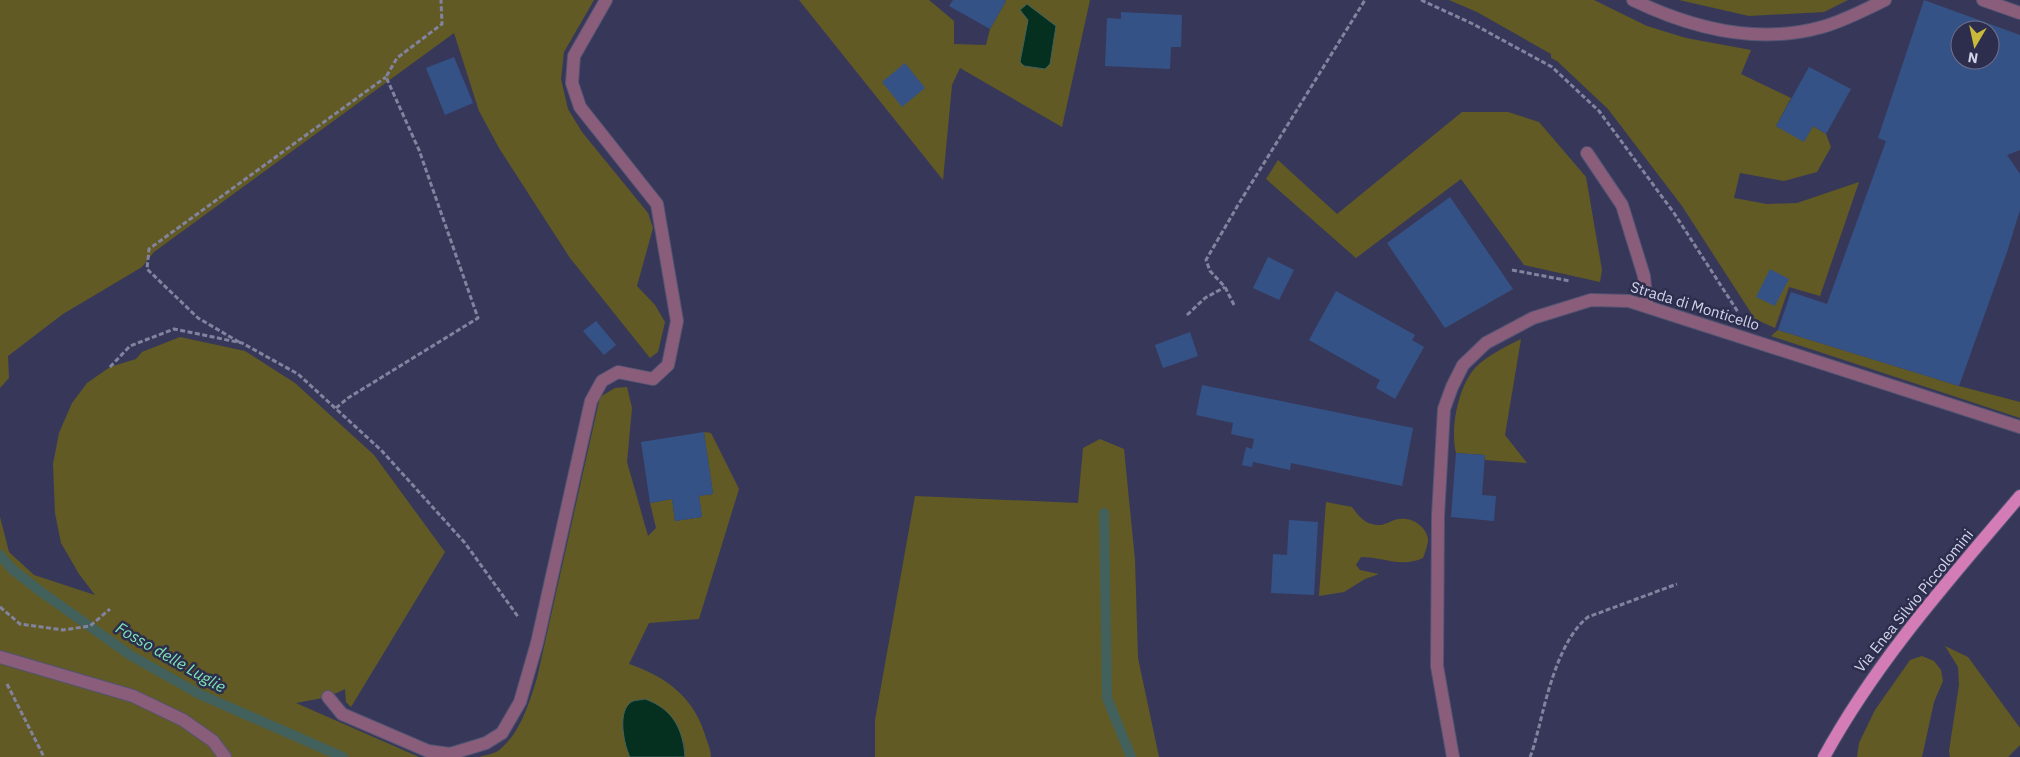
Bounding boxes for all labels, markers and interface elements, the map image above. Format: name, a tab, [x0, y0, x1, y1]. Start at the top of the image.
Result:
north arrow	[1950, 20, 2000, 70]
text: N	[1967, 48, 1979, 68]
street label: Strada di Monticello	[1628, 277, 1762, 334]
street label: Via Enea Silvio Piccolomini	[1850, 525, 1977, 676]
water label: Fosso delle Luglie	[112, 617, 230, 697]

